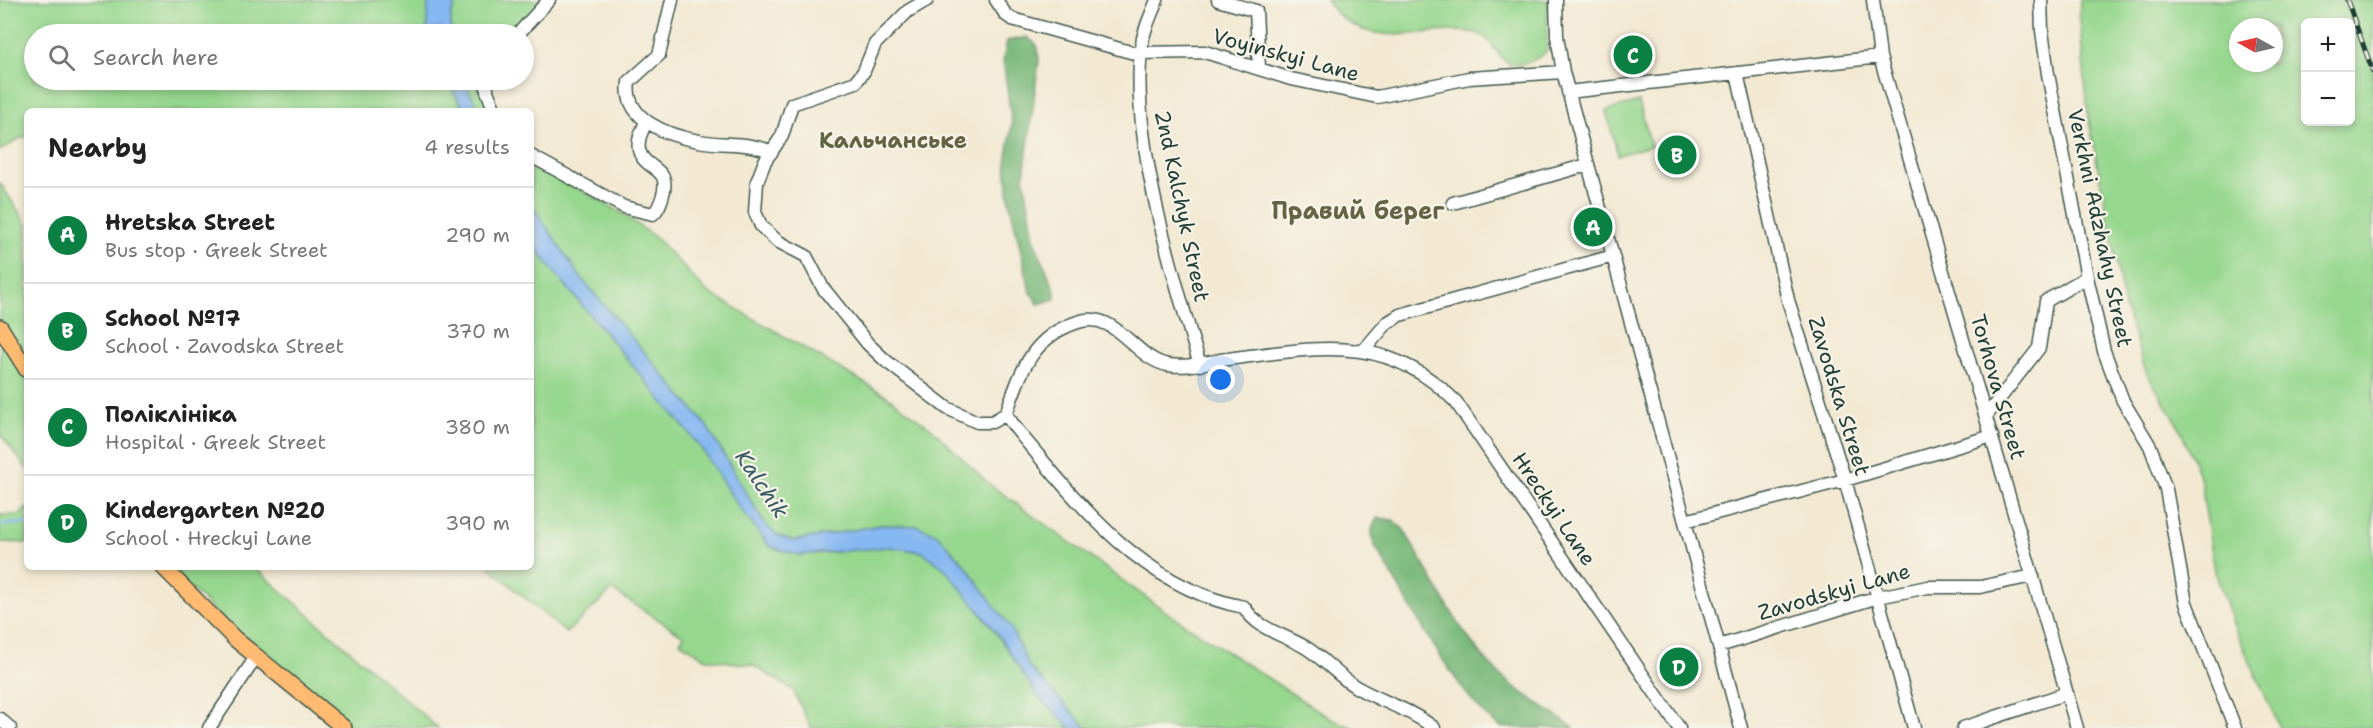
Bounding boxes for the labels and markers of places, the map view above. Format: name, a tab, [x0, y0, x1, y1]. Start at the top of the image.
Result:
pin: C	[1614, 32, 1652, 78]
pin: B	[1658, 132, 1696, 178]
pin: A	[1574, 204, 1612, 250]
pin: D	[1660, 644, 1698, 690]

